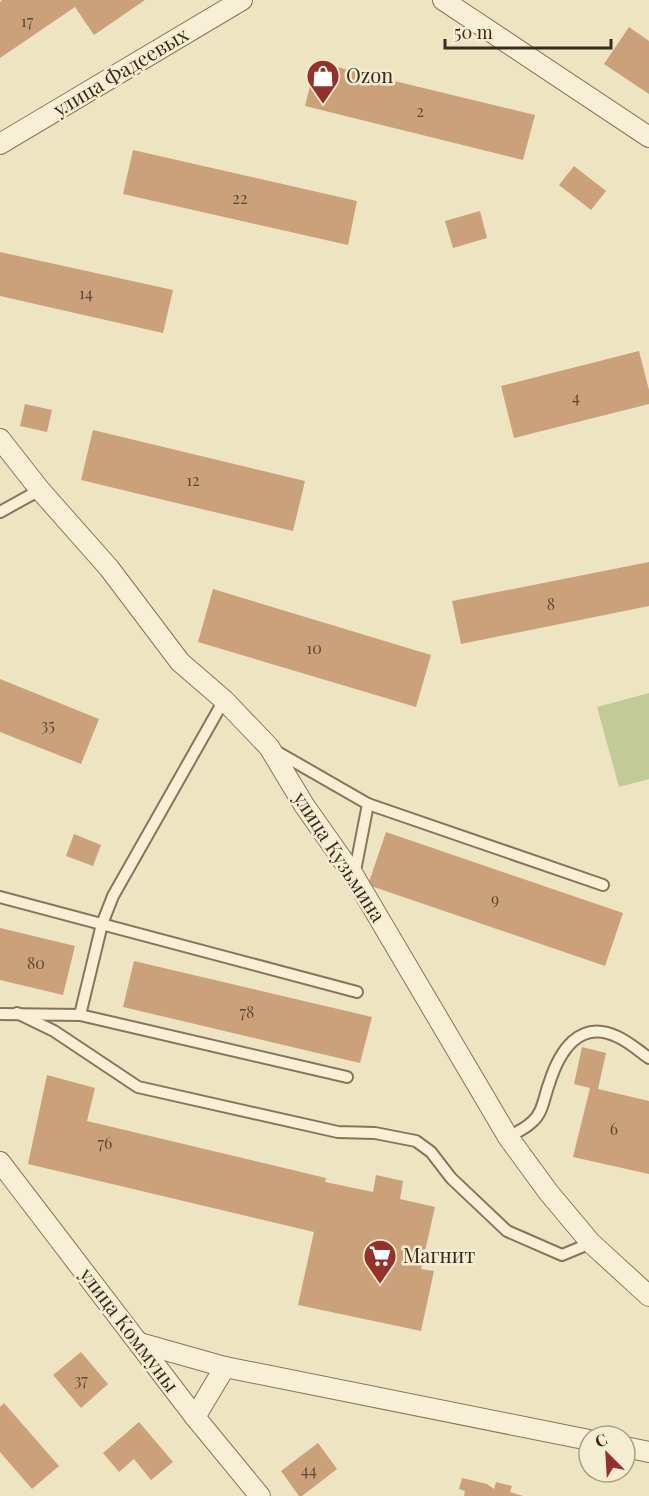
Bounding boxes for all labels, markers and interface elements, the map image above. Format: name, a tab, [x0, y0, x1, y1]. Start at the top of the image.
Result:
house number: 17	[21, 10, 34, 31]
scale bar	[445, 12, 612, 50]
street label: улица Фадеевых	[47, 19, 193, 122]
text: 50 m	[454, 20, 493, 44]
shop icon: Ozon	[305, 58, 341, 105]
place label: Ozon	[346, 61, 393, 88]
house number: 2	[416, 100, 424, 121]
house number: 22	[232, 187, 248, 208]
house number: 14	[79, 282, 93, 303]
house number: 4	[572, 386, 580, 407]
house number: 12	[186, 469, 200, 490]
house number: 8	[547, 593, 555, 614]
house number: 10	[306, 637, 322, 658]
house number: 35	[41, 714, 55, 735]
street label: улица Кузьмина	[287, 785, 393, 927]
house number: 9	[491, 888, 499, 909]
house number: 80	[27, 952, 45, 973]
house number: 78	[240, 1001, 254, 1022]
house number: 6	[610, 1118, 618, 1139]
house number: 76	[98, 1132, 112, 1153]
supermarket icon: Магнит	[362, 1238, 398, 1285]
place label: Магнит	[403, 1241, 475, 1268]
street label: улица Коммуны	[74, 1261, 186, 1397]
house number: 37	[74, 1369, 88, 1390]
north arrow	[577, 1424, 637, 1484]
text: С	[591, 1428, 610, 1452]
house number: 44	[301, 1459, 317, 1480]

